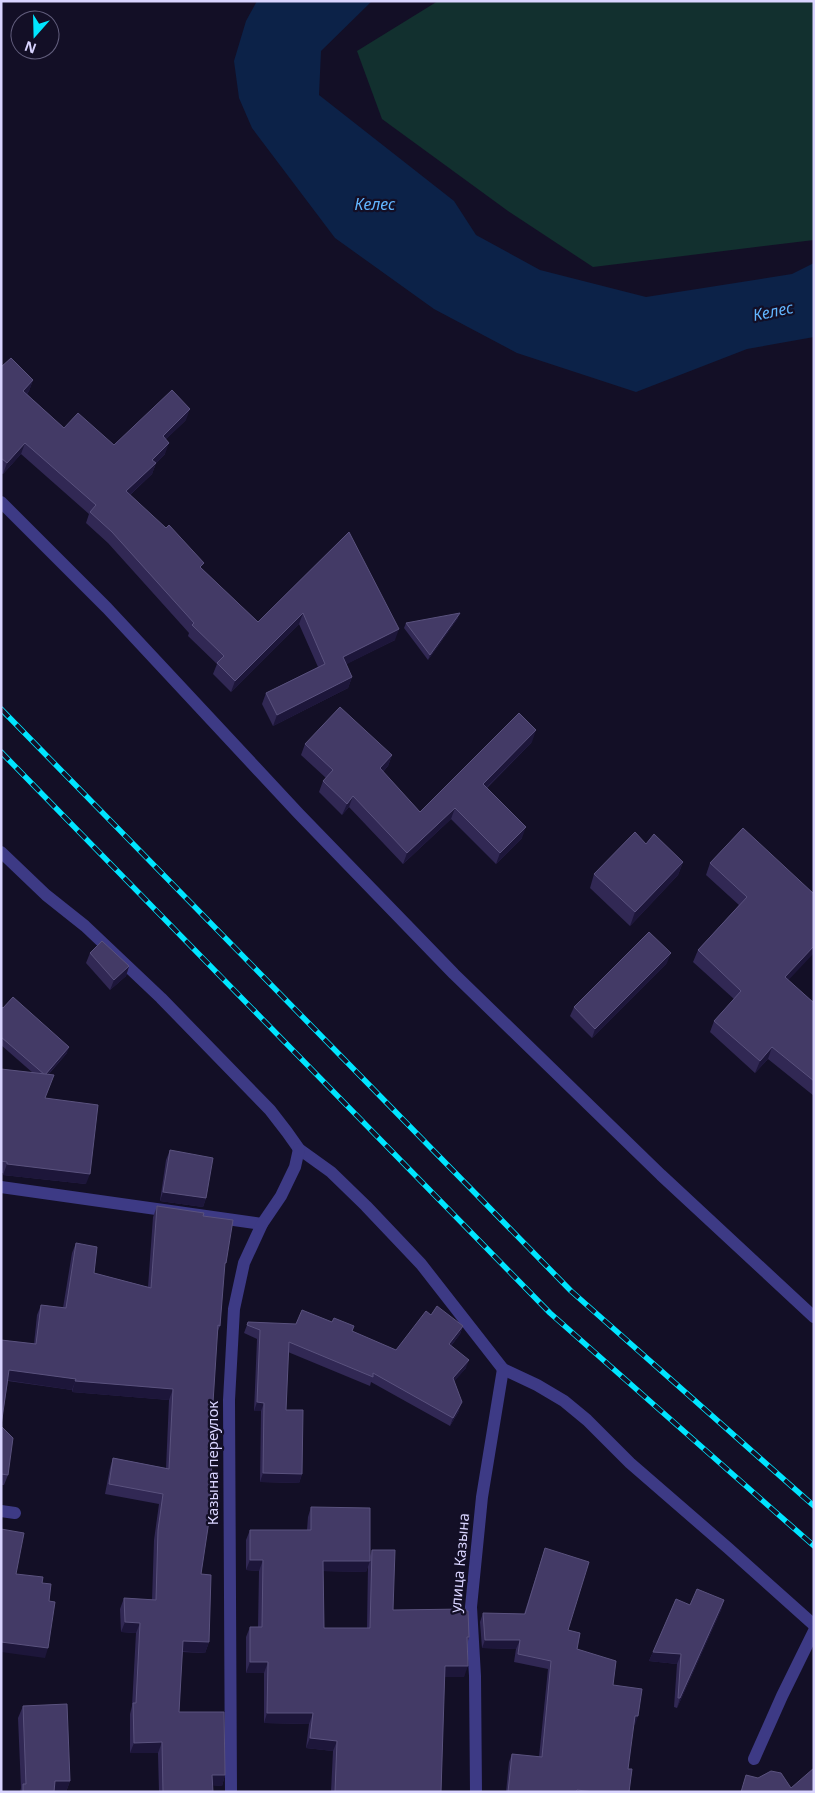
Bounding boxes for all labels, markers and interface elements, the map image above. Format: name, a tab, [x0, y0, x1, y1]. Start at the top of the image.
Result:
north arrow	[10, 10, 60, 60]
text: N	[22, 37, 39, 59]
water label: Келес	[355, 193, 396, 215]
water label: Келес	[751, 296, 796, 326]
street label: Казына переулок	[202, 1401, 222, 1525]
street label: улица Казына	[445, 1512, 473, 1614]

